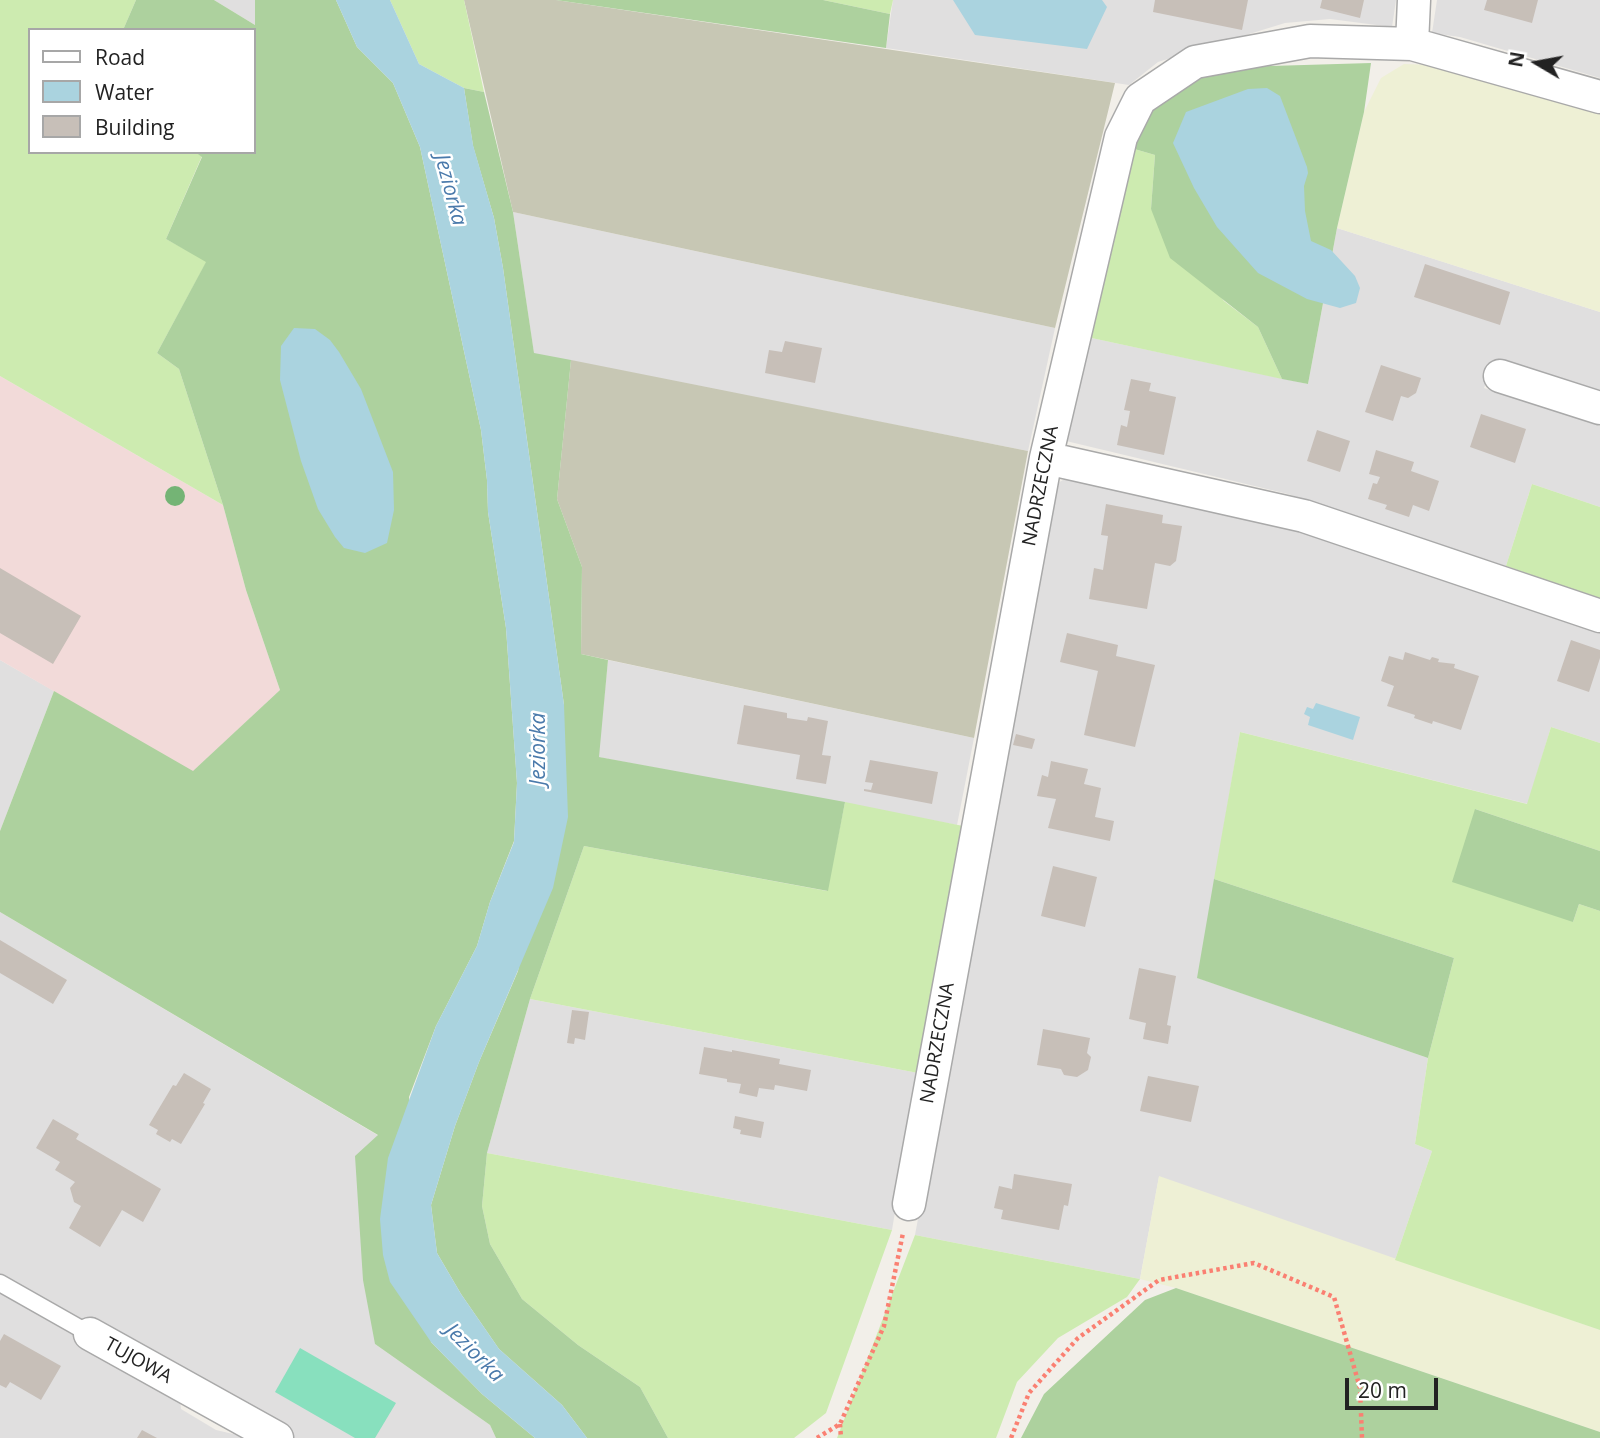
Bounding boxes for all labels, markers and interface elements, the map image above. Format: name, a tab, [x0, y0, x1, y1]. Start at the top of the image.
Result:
legend	[28, 28, 256, 154]
north arrow	[1502, 28, 1572, 98]
text: Road	[95, 43, 145, 71]
text: N	[1502, 49, 1530, 69]
text: Water	[95, 78, 154, 106]
text: Building	[95, 113, 174, 141]
water label: Jeziorka	[428, 151, 472, 229]
street label: NADRZECZNA	[1018, 424, 1064, 548]
water label: Jeziorka	[526, 713, 552, 785]
street label: NADRZECZNA	[916, 981, 960, 1105]
water label: Jeziorka	[439, 1318, 509, 1388]
street label: TUJOWA	[100, 1333, 176, 1389]
scale bar	[1348, 1364, 1441, 1408]
text: 20 m	[1358, 1376, 1407, 1404]

